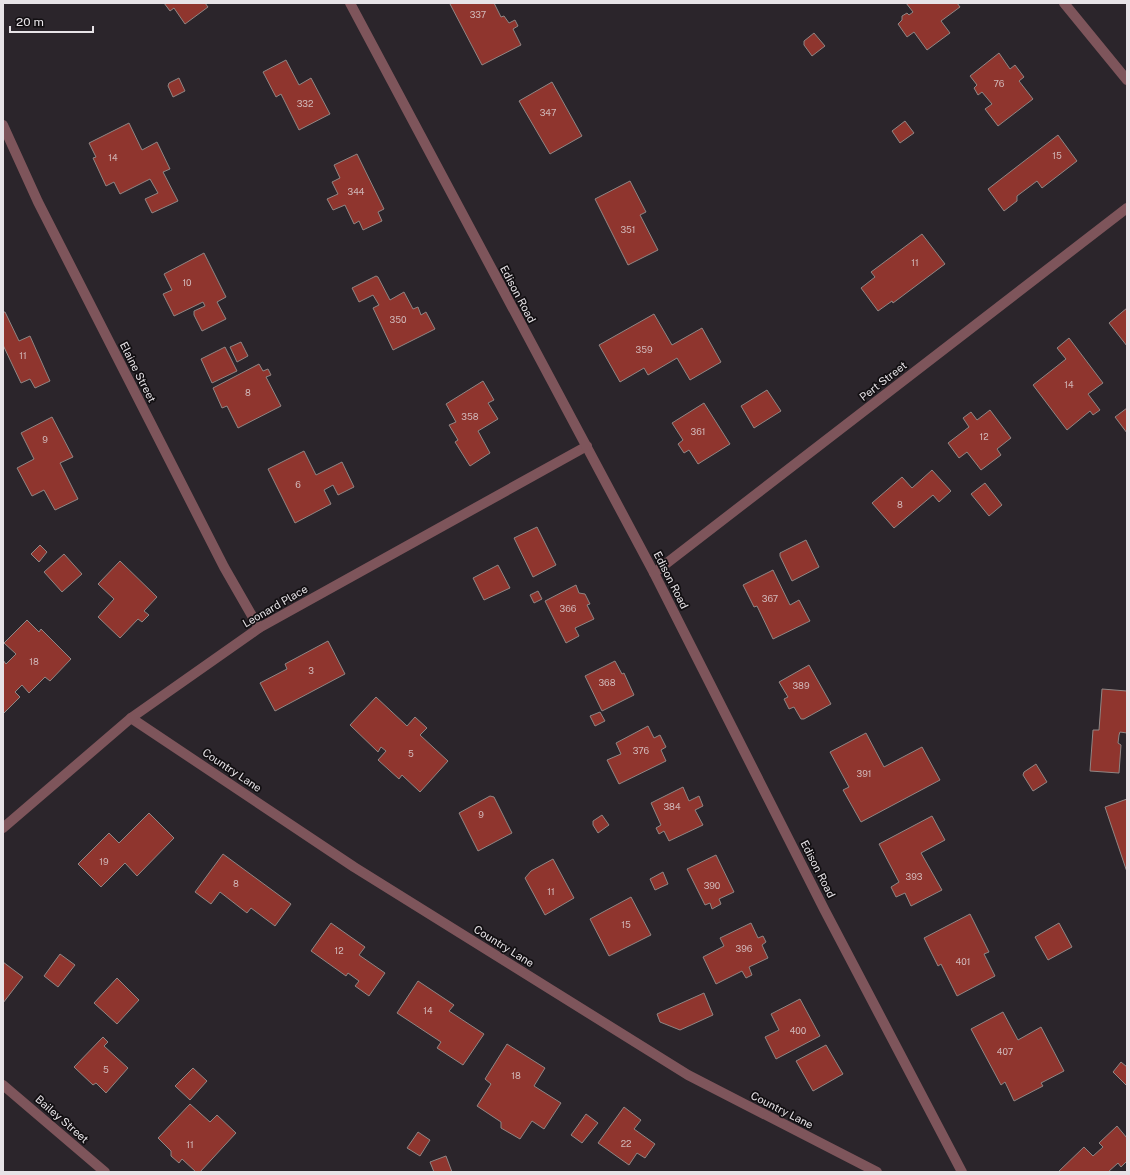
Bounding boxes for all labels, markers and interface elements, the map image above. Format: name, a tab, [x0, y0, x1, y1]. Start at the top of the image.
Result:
scale bar	[10, 8, 93, 34]
house number: 337	[470, 9, 486, 20]
text: 20 m	[16, 15, 44, 29]
house number: 76	[994, 78, 1005, 89]
house number: 332	[297, 98, 313, 109]
house number: 347	[540, 107, 556, 118]
house number: 15	[1052, 150, 1062, 161]
house number: 14	[108, 152, 118, 163]
house number: 344	[348, 186, 365, 197]
house number: 351	[620, 224, 636, 235]
house number: 11	[911, 257, 919, 268]
street label: Edison Road	[498, 263, 538, 325]
house number: 10	[182, 277, 192, 288]
house number: 350	[390, 314, 407, 325]
street label: Elaine Street	[118, 340, 158, 404]
house number: 359	[635, 344, 653, 355]
house number: 11	[19, 350, 27, 361]
street label: Pert Street	[857, 359, 909, 403]
house number: 14	[1064, 379, 1074, 390]
house number: 8	[245, 387, 251, 398]
house number: 358	[461, 411, 479, 422]
house number: 361	[691, 426, 705, 437]
house number: 12	[979, 431, 989, 442]
house number: 9	[42, 434, 48, 445]
house number: 6	[295, 479, 301, 490]
house number: 8	[897, 499, 903, 510]
street label: Edison Road	[651, 549, 691, 611]
street label: Leonard Place	[240, 583, 310, 629]
house number: 367	[762, 593, 778, 604]
house number: 366	[560, 603, 577, 614]
house number: 18	[29, 656, 39, 667]
house number: 3	[308, 665, 314, 676]
house number: 368	[599, 677, 616, 688]
house number: 389	[793, 680, 810, 691]
house number: 376	[633, 745, 650, 756]
street label: Country Lane	[200, 746, 264, 794]
house number: 5	[408, 748, 414, 759]
house number: 391	[857, 768, 871, 779]
house number: 384	[663, 801, 681, 812]
house number: 9	[478, 809, 484, 820]
street label: Edison Road	[798, 838, 838, 900]
house number: 19	[99, 856, 109, 867]
house number: 393	[906, 871, 923, 882]
house number: 8	[233, 878, 239, 889]
house number: 390	[704, 880, 721, 891]
house number: 11	[547, 886, 555, 897]
house number: 15	[621, 919, 631, 930]
street label: Country Lane	[472, 923, 536, 969]
house number: 396	[736, 943, 753, 954]
house number: 12	[334, 945, 344, 956]
house number: 401	[956, 956, 970, 967]
house number: 14	[423, 1005, 433, 1016]
house number: 400	[790, 1025, 807, 1036]
house number: 407	[997, 1046, 1013, 1057]
house number: 5	[103, 1064, 109, 1075]
house number: 18	[511, 1070, 521, 1081]
street label: Country Lane	[749, 1089, 815, 1131]
street label: Bailey Street	[33, 1093, 91, 1145]
house number: 22	[621, 1138, 631, 1149]
house number: 11	[186, 1139, 194, 1150]

